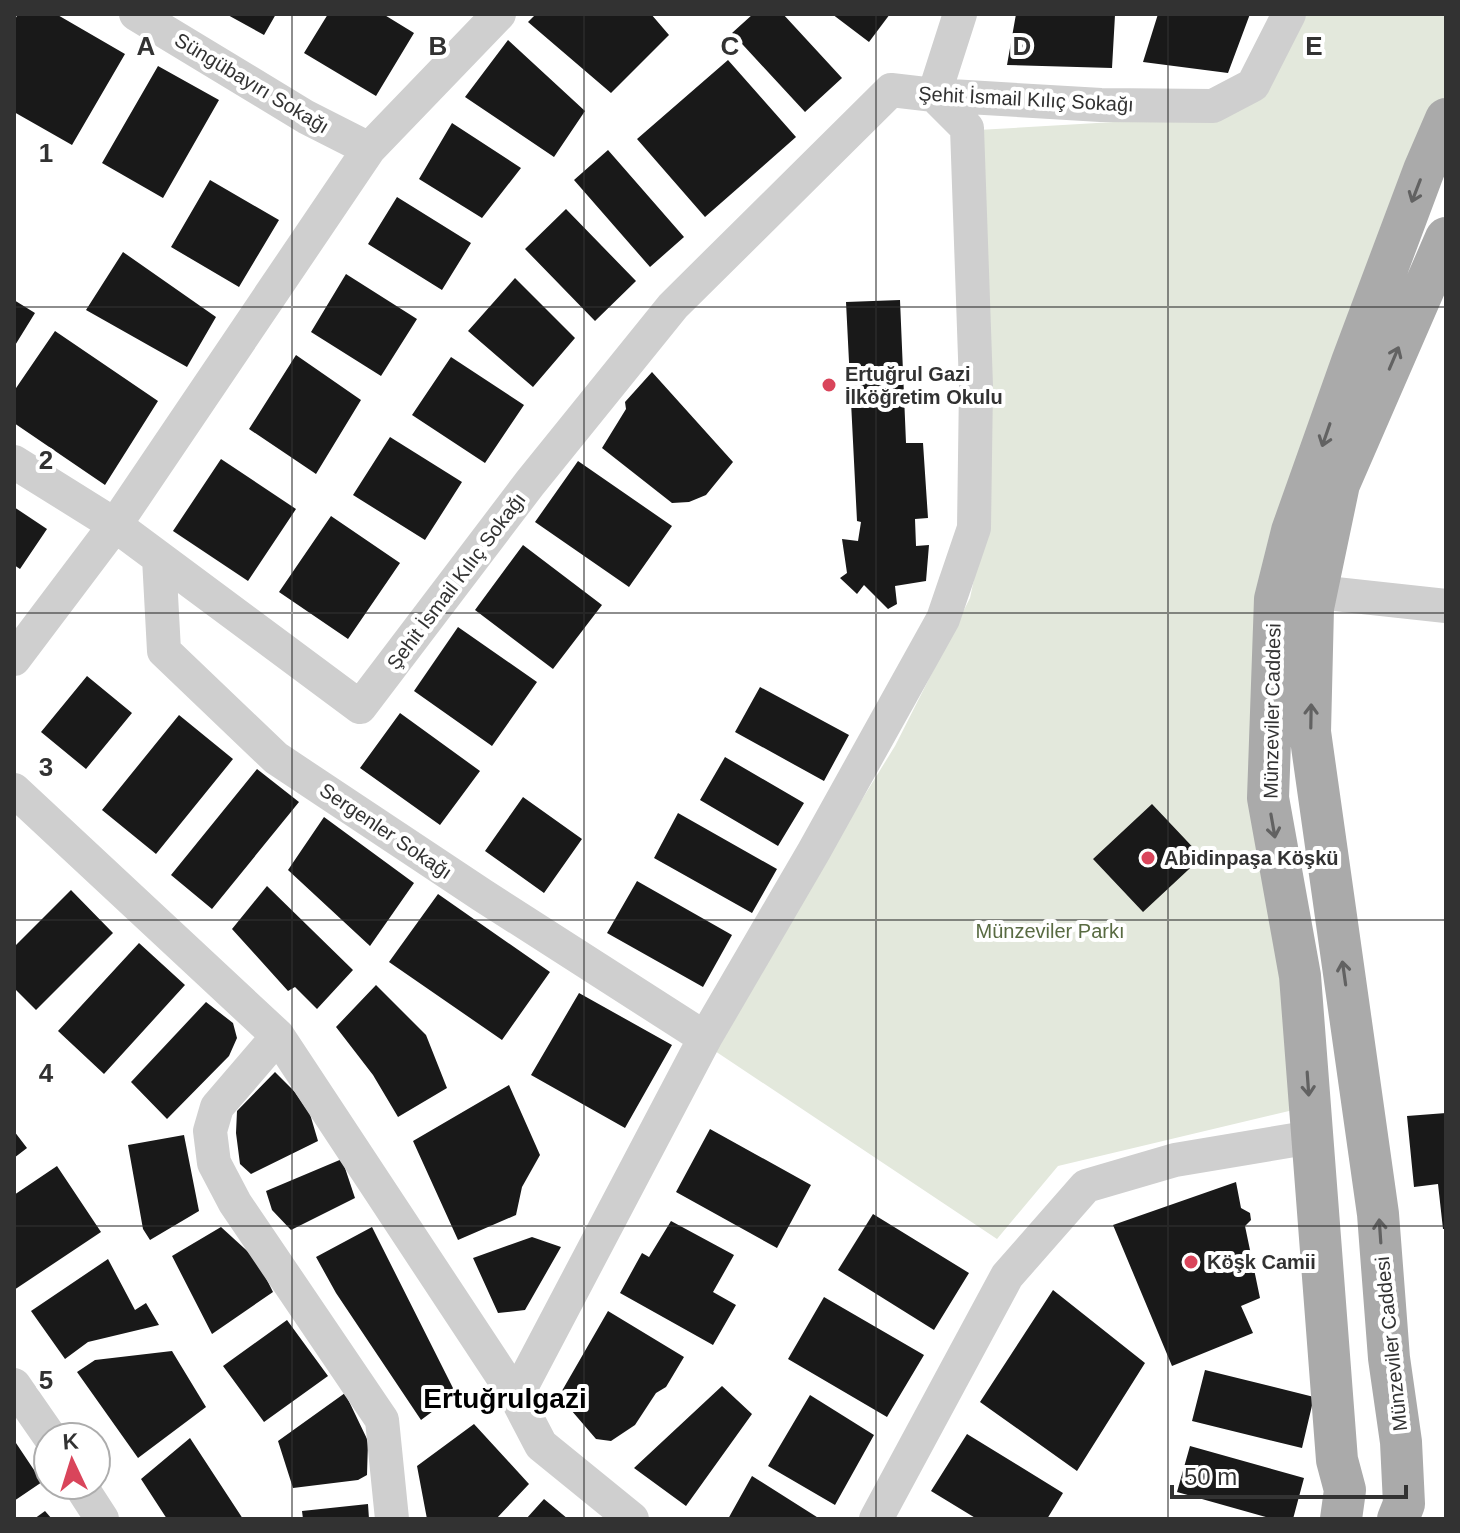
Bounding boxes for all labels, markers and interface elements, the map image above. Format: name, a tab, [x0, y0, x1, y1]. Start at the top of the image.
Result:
street label: Süngübayırı Sokağı	[171, 28, 333, 138]
text: A	[137, 31, 156, 61]
text: B	[429, 31, 447, 61]
text: C	[721, 31, 740, 61]
text: D	[1013, 31, 1031, 61]
text: E	[1305, 31, 1323, 61]
street label: Şehit İsmail Kılıç Sokağı	[918, 82, 1134, 116]
text: 1	[39, 138, 53, 168]
one-way arrow	[1408, 178, 1423, 203]
one-way arrow	[1388, 346, 1403, 371]
place label: Ertuğrul Gazi İlköğretim Okulu	[845, 363, 1003, 408]
marker: Ertuğrul Gazi İlköğretim Okulu	[820, 376, 838, 394]
one-way arrow	[1318, 422, 1333, 447]
text: 2	[39, 445, 53, 475]
street label: Şehit İsmail Kılıç Sokağı	[382, 488, 530, 674]
street label: Münzeviler Caddesi	[1259, 623, 1285, 799]
one-way arrow	[1303, 703, 1319, 730]
text: 3	[39, 752, 53, 782]
street label: Sergenler Sokağı	[316, 779, 456, 883]
one-way arrow	[1266, 813, 1281, 839]
place label: Abidinpaşa Köşkü	[1164, 847, 1338, 869]
marker: Abidinpaşa Köşkü	[1139, 849, 1157, 867]
park label: Münzeviler Parkı	[976, 920, 1124, 942]
one-way arrow	[1337, 960, 1352, 987]
text: 4	[39, 1058, 54, 1088]
one-way arrow	[1301, 1070, 1316, 1097]
one-way arrow	[1372, 1218, 1387, 1245]
place label: Köşk Camii	[1207, 1251, 1316, 1273]
marker: Köşk Camii	[1182, 1253, 1200, 1271]
street label: Münzeviler Caddesi	[1371, 1256, 1411, 1432]
text: 5	[39, 1365, 53, 1395]
district label: Ertuğrulgazi	[423, 1383, 587, 1414]
north arrow	[32, 1421, 112, 1501]
text: K	[62, 1429, 80, 1455]
scale bar	[1172, 1449, 1406, 1499]
text: 50 m	[1184, 1463, 1237, 1490]

